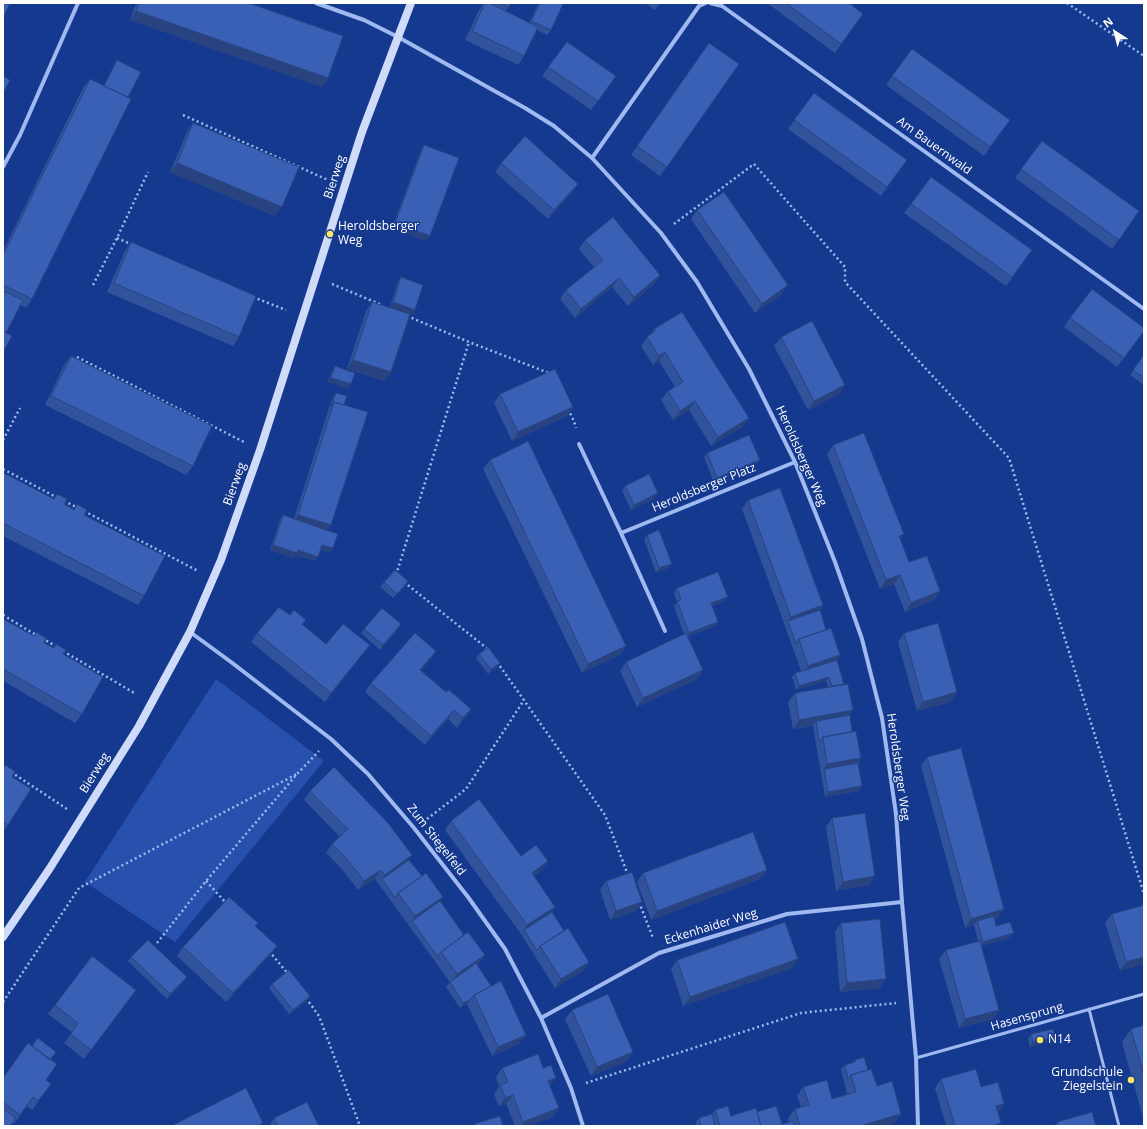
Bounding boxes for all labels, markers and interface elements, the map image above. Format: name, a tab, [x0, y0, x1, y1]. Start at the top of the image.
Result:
north arrow	[1095, 12, 1135, 52]
text: N	[1100, 13, 1116, 31]
street label: Am Bauernwald	[894, 114, 974, 178]
street label: Bierweg	[321, 153, 349, 201]
place label: Heroldsberger Weg	[338, 220, 419, 248]
marker: Heroldsberger Weg	[325, 229, 335, 239]
street label: Heroldsberger Weg	[772, 404, 830, 508]
street label: Bierweg	[221, 460, 249, 508]
street label: Heroldsberger Platz	[650, 461, 758, 515]
street label: Heroldsberger Weg	[883, 712, 913, 822]
street label: Bierweg	[77, 750, 113, 796]
street label: Zum Stiegelfeld	[404, 801, 468, 879]
street label: Eckenhaider Weg	[663, 906, 759, 948]
street label: Hasensprung	[989, 1000, 1065, 1034]
place label: N14	[1048, 1033, 1071, 1047]
marker: N14	[1035, 1035, 1045, 1045]
place label: Grundschule Ziegelstein	[1051, 1066, 1123, 1094]
marker: Grundschule Ziegelstein	[1126, 1075, 1136, 1085]

